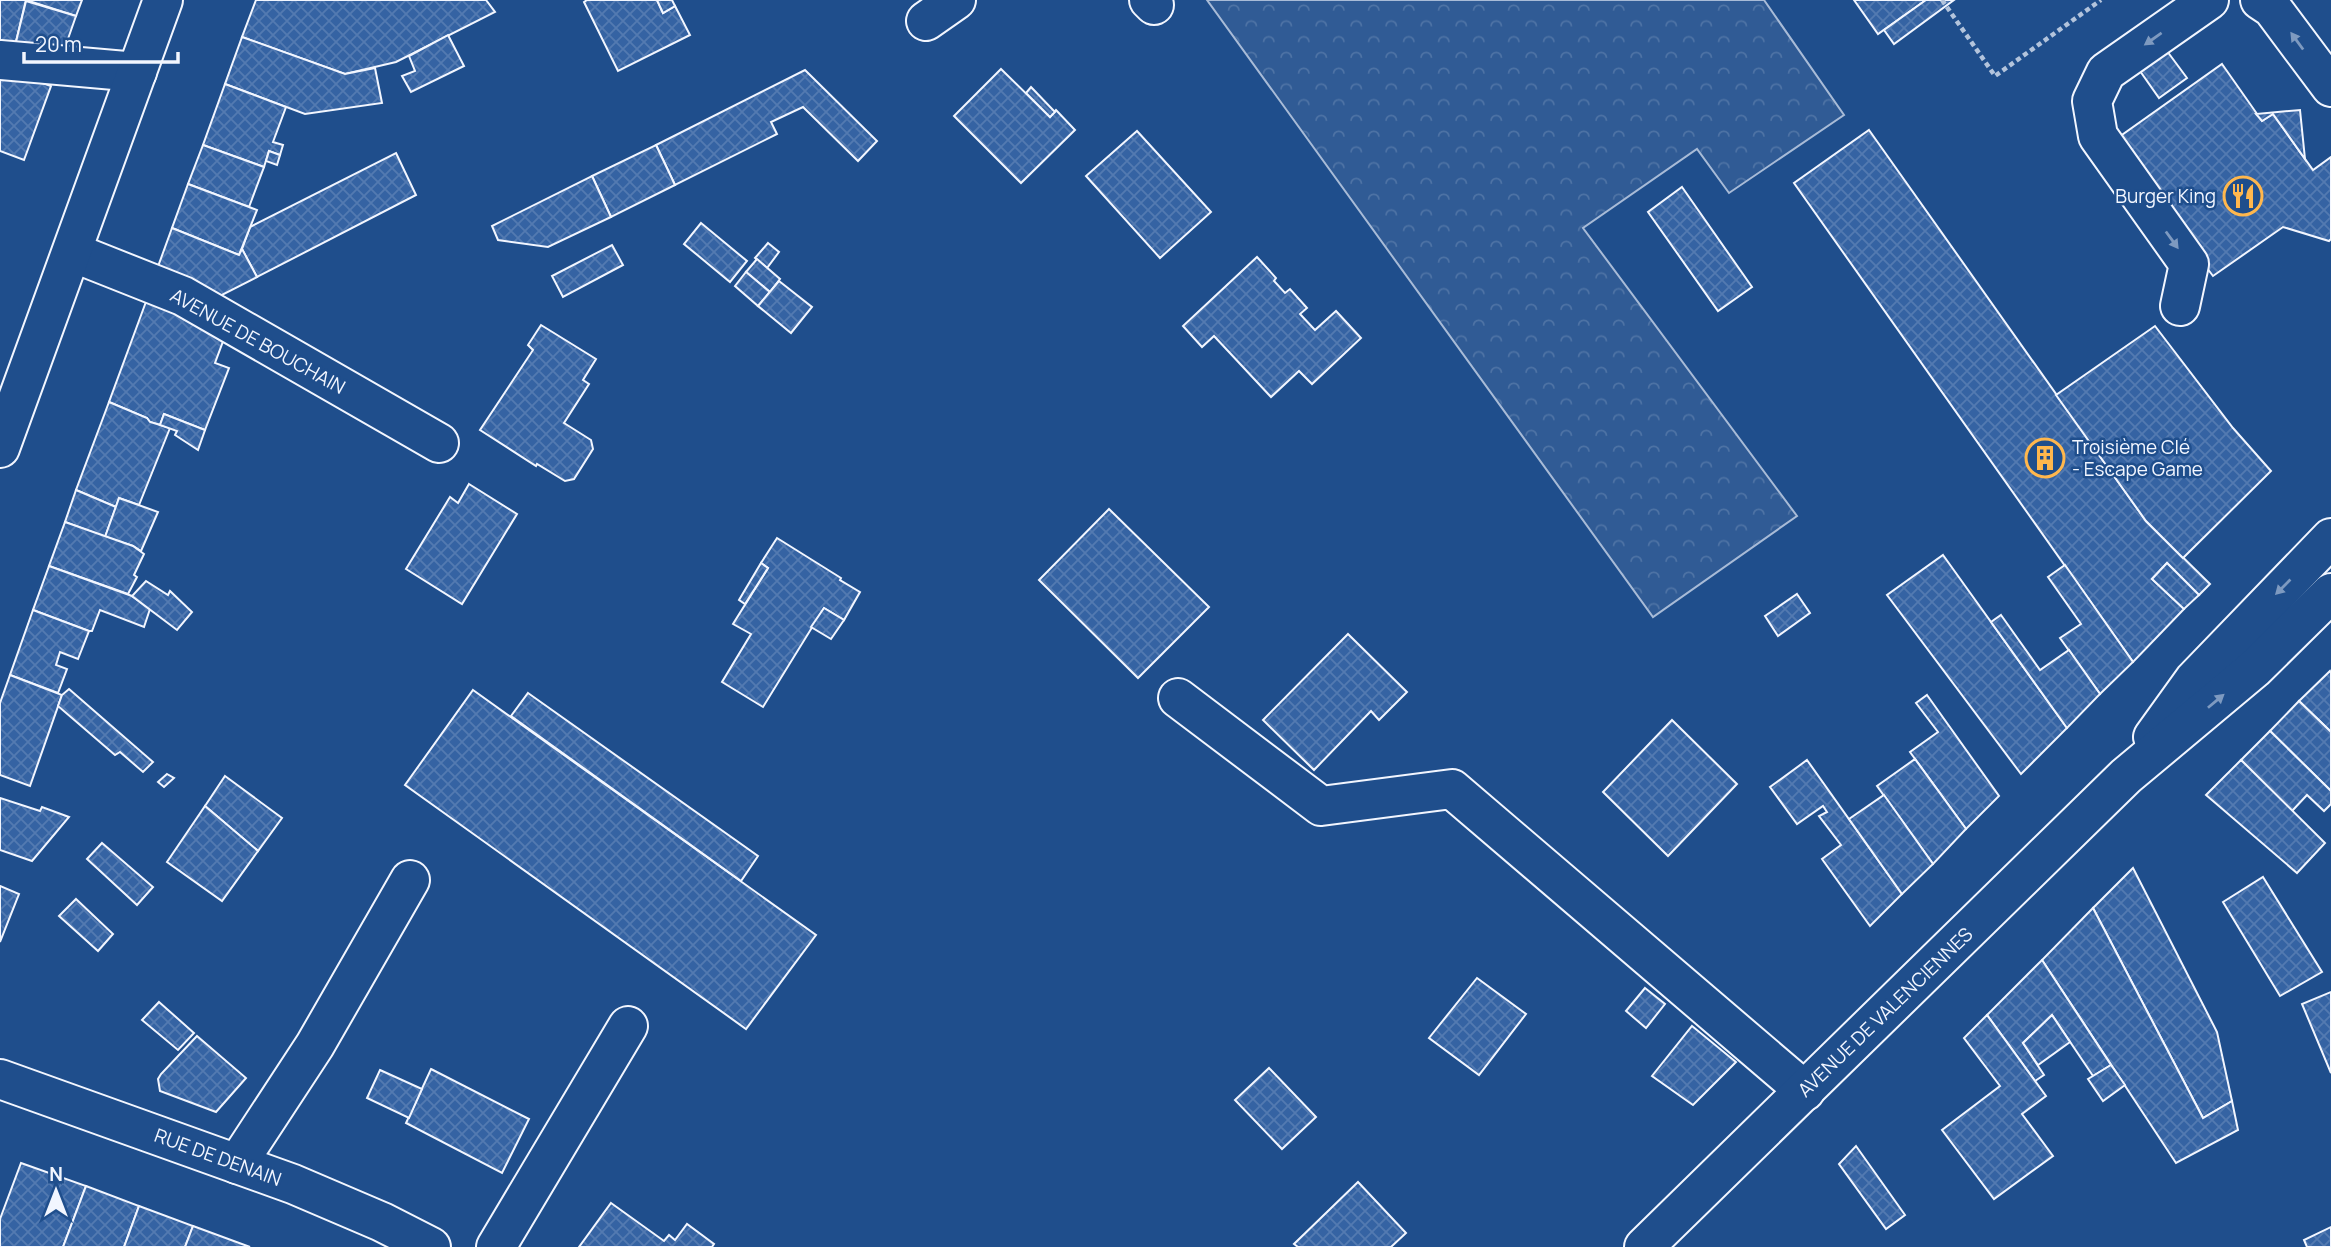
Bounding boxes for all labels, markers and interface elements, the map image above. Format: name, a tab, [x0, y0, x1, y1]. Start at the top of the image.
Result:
scale bar	[24, 21, 178, 65]
text: 20 m	[35, 30, 82, 58]
one-way arrow	[2144, 32, 2162, 46]
one-way arrow	[2291, 32, 2305, 50]
restaurant icon: Burger King	[2222, 175, 2264, 217]
place label: Burger King	[2115, 183, 2216, 209]
one-way arrow	[2165, 231, 2179, 249]
street label: AVENUE DE BOUCHAIN	[166, 282, 350, 400]
place label: Troisième Clé - Escape Game	[2072, 434, 2203, 482]
building icon: Troisième Clé - Escape Game	[2024, 437, 2066, 479]
one-way arrow	[2275, 578, 2292, 594]
one-way arrow	[2207, 694, 2225, 709]
street label: AVENUE DE VALENCIENNES	[1792, 921, 1978, 1103]
street label: RUE DE DENAIN	[151, 1122, 285, 1192]
north arrow	[21, 1156, 91, 1226]
text: N	[49, 1161, 63, 1187]

